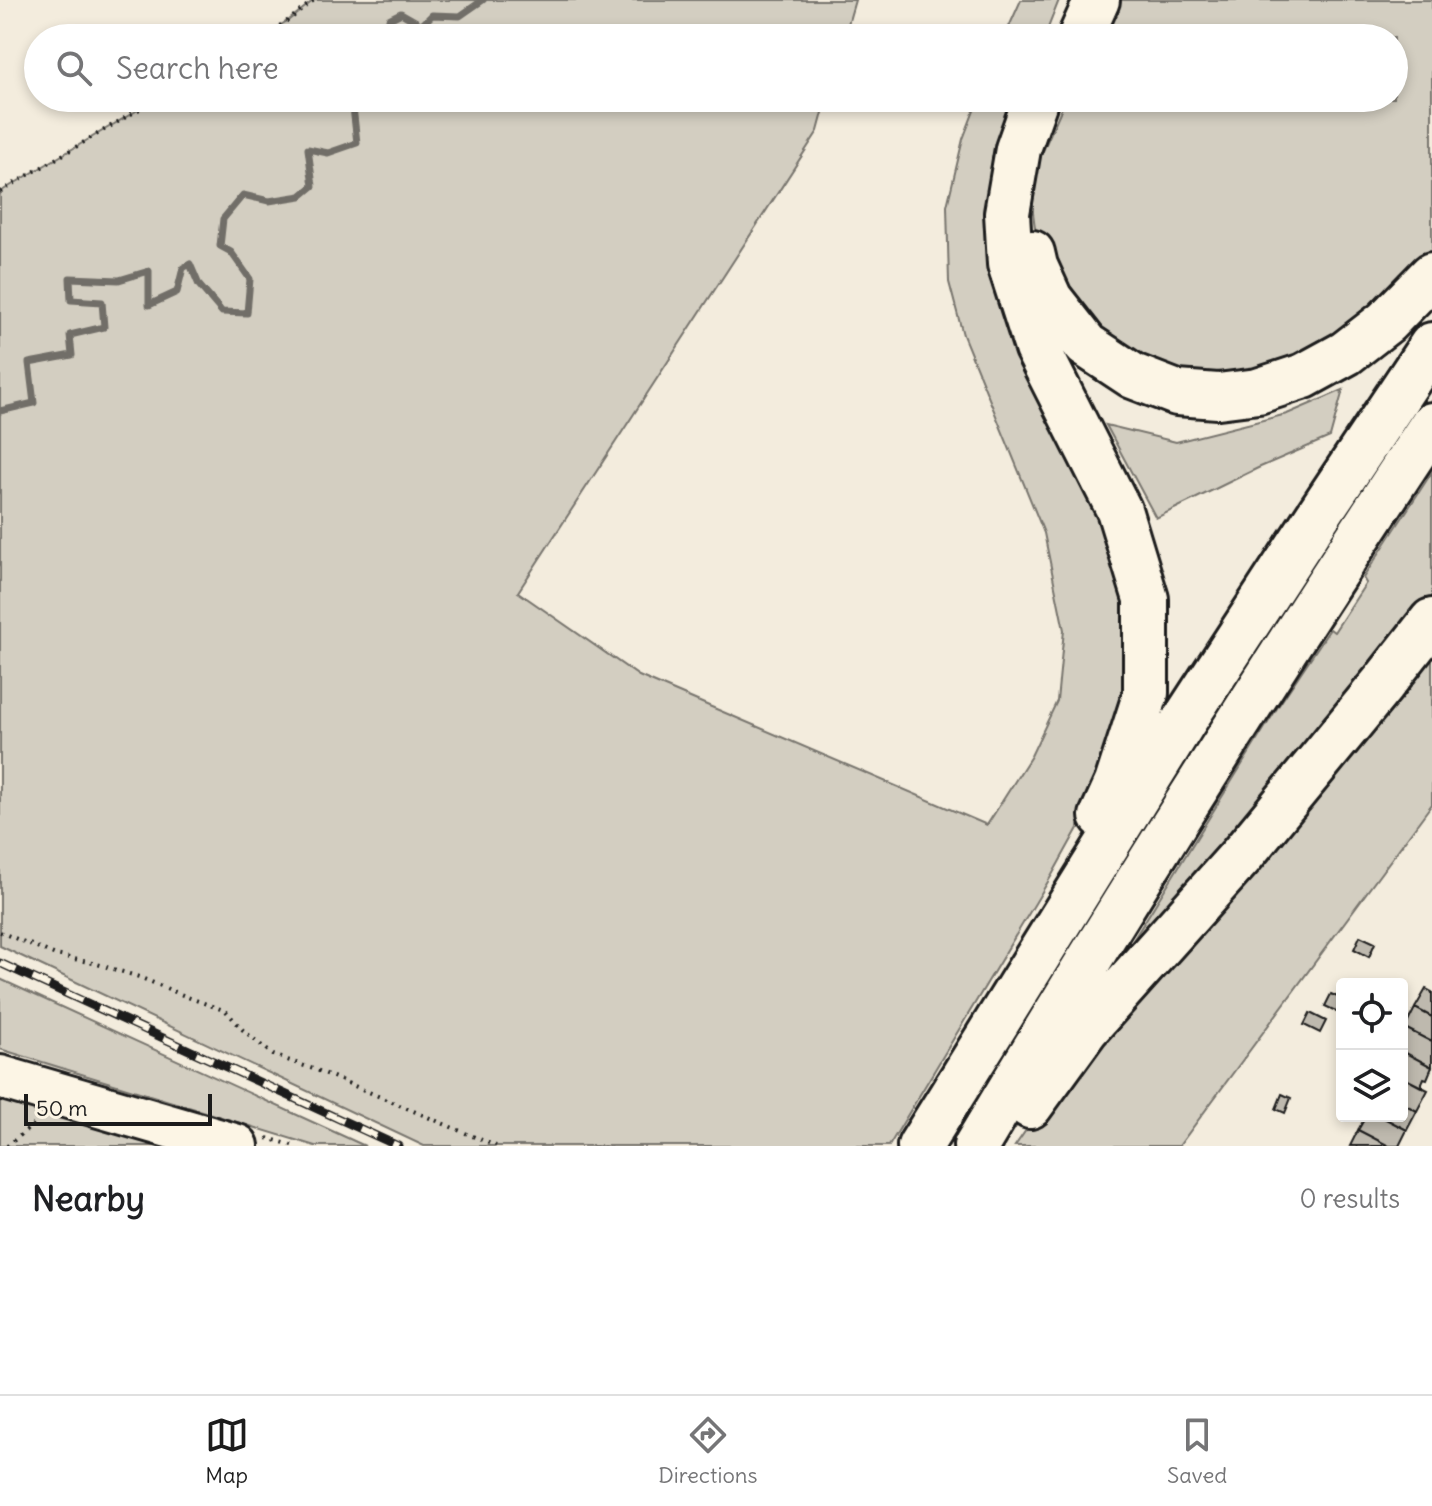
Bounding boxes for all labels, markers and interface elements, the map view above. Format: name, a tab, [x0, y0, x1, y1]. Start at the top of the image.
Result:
search box	[24, 24, 1408, 112]
icon: search	[52, 46, 96, 90]
text: Search here	[116, 49, 279, 87]
map controls	[1336, 978, 1408, 1122]
button: locate	[1336, 978, 1408, 1050]
button: layers	[1336, 1050, 1408, 1122]
scale bar	[24, 1090, 212, 1126]
text: 50 m	[36, 1094, 88, 1122]
text: Nearby	[32, 1177, 145, 1220]
text: 0 results	[1299, 1182, 1400, 1215]
tab: Map	[205, 1413, 249, 1489]
tab: Directions	[658, 1413, 758, 1489]
tab: Saved	[1167, 1413, 1227, 1489]

